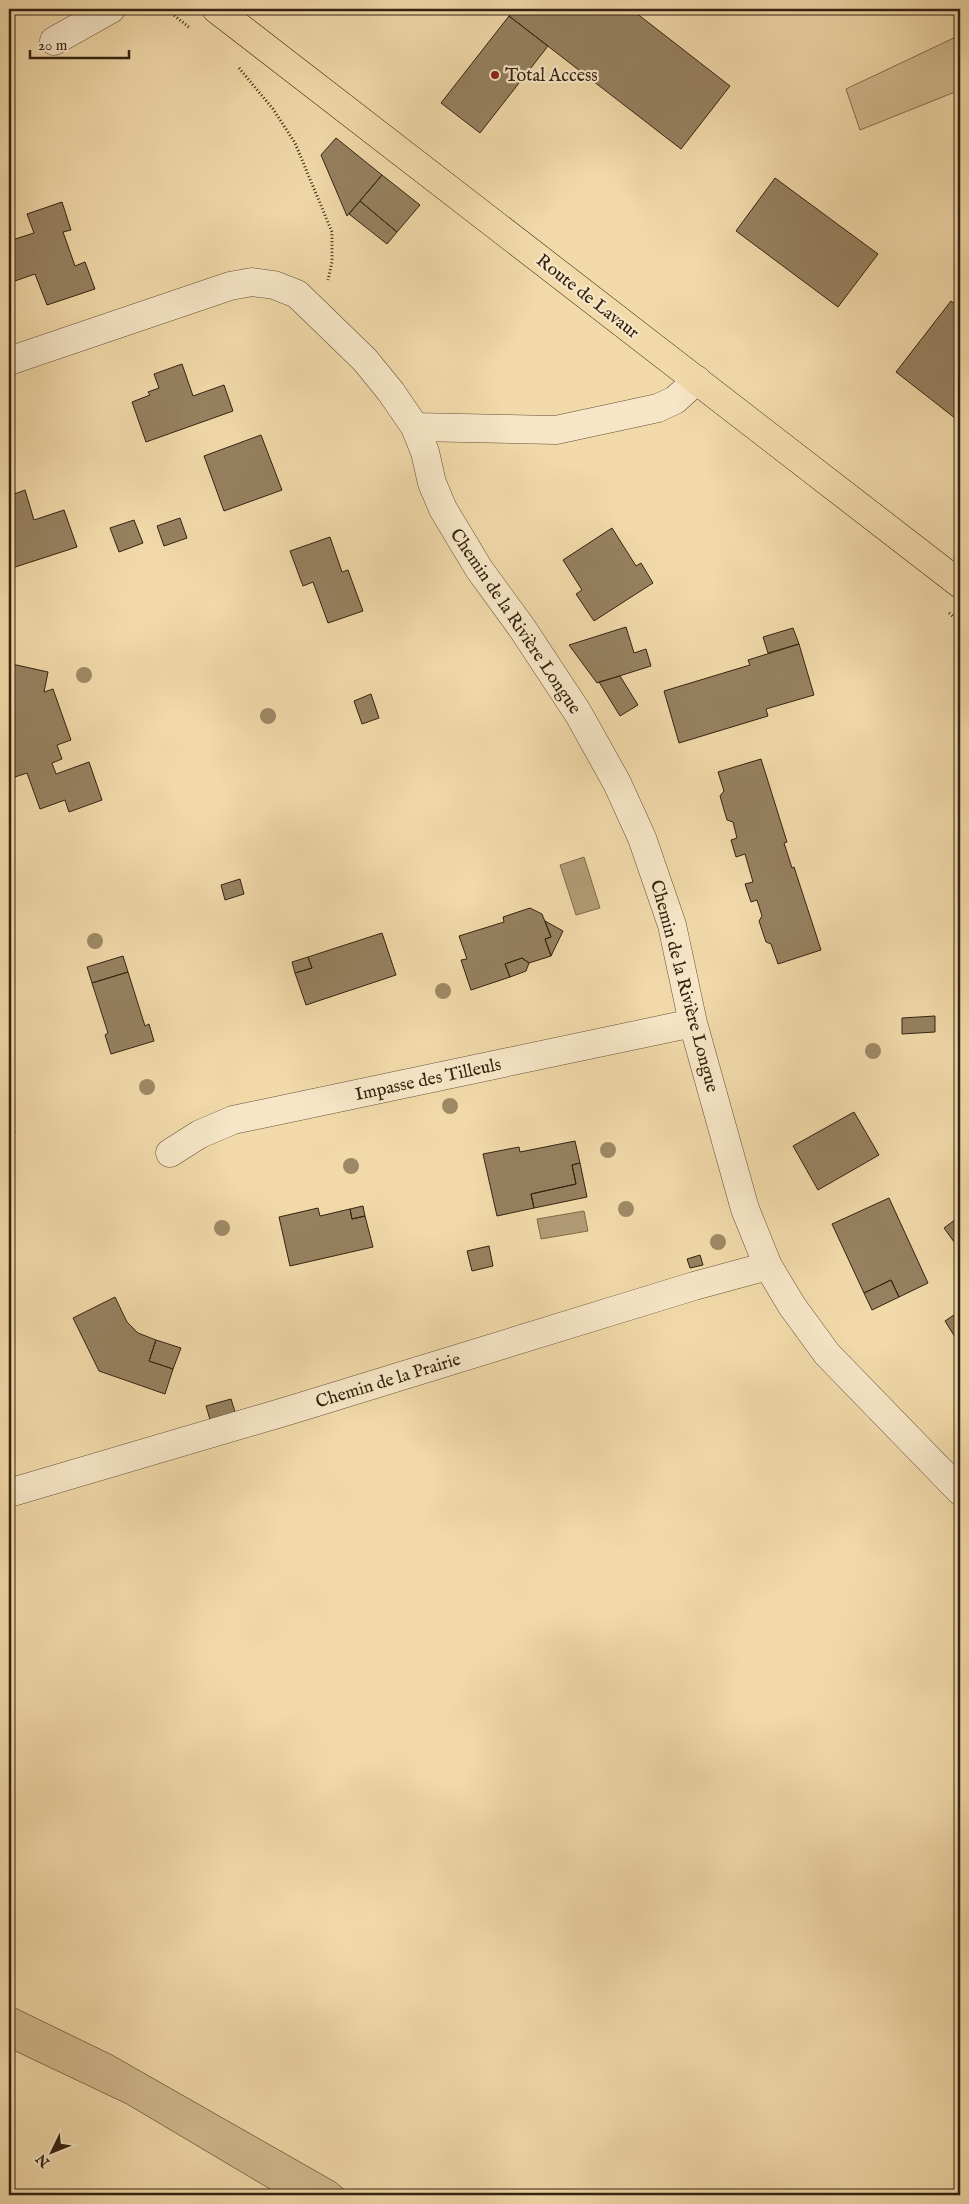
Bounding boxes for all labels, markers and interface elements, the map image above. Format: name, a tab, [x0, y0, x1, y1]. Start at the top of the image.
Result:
scale bar	[30, 28, 129, 60]
text: 20 m	[38, 36, 68, 55]
place label: Total Access	[505, 65, 598, 88]
marker: Total Access	[489, 69, 501, 81]
street label: Route de Lavaur	[531, 250, 644, 345]
street label: Chemin de la Rivière Longue	[444, 525, 586, 719]
street label: Chemin de la Rivière Longue	[644, 878, 723, 1095]
street label: Impasse des Tilleuls	[353, 1054, 503, 1107]
street label: Chemin de la Prairie	[313, 1348, 464, 1414]
north arrow	[28, 2126, 78, 2176]
text: N	[33, 2150, 55, 2171]

